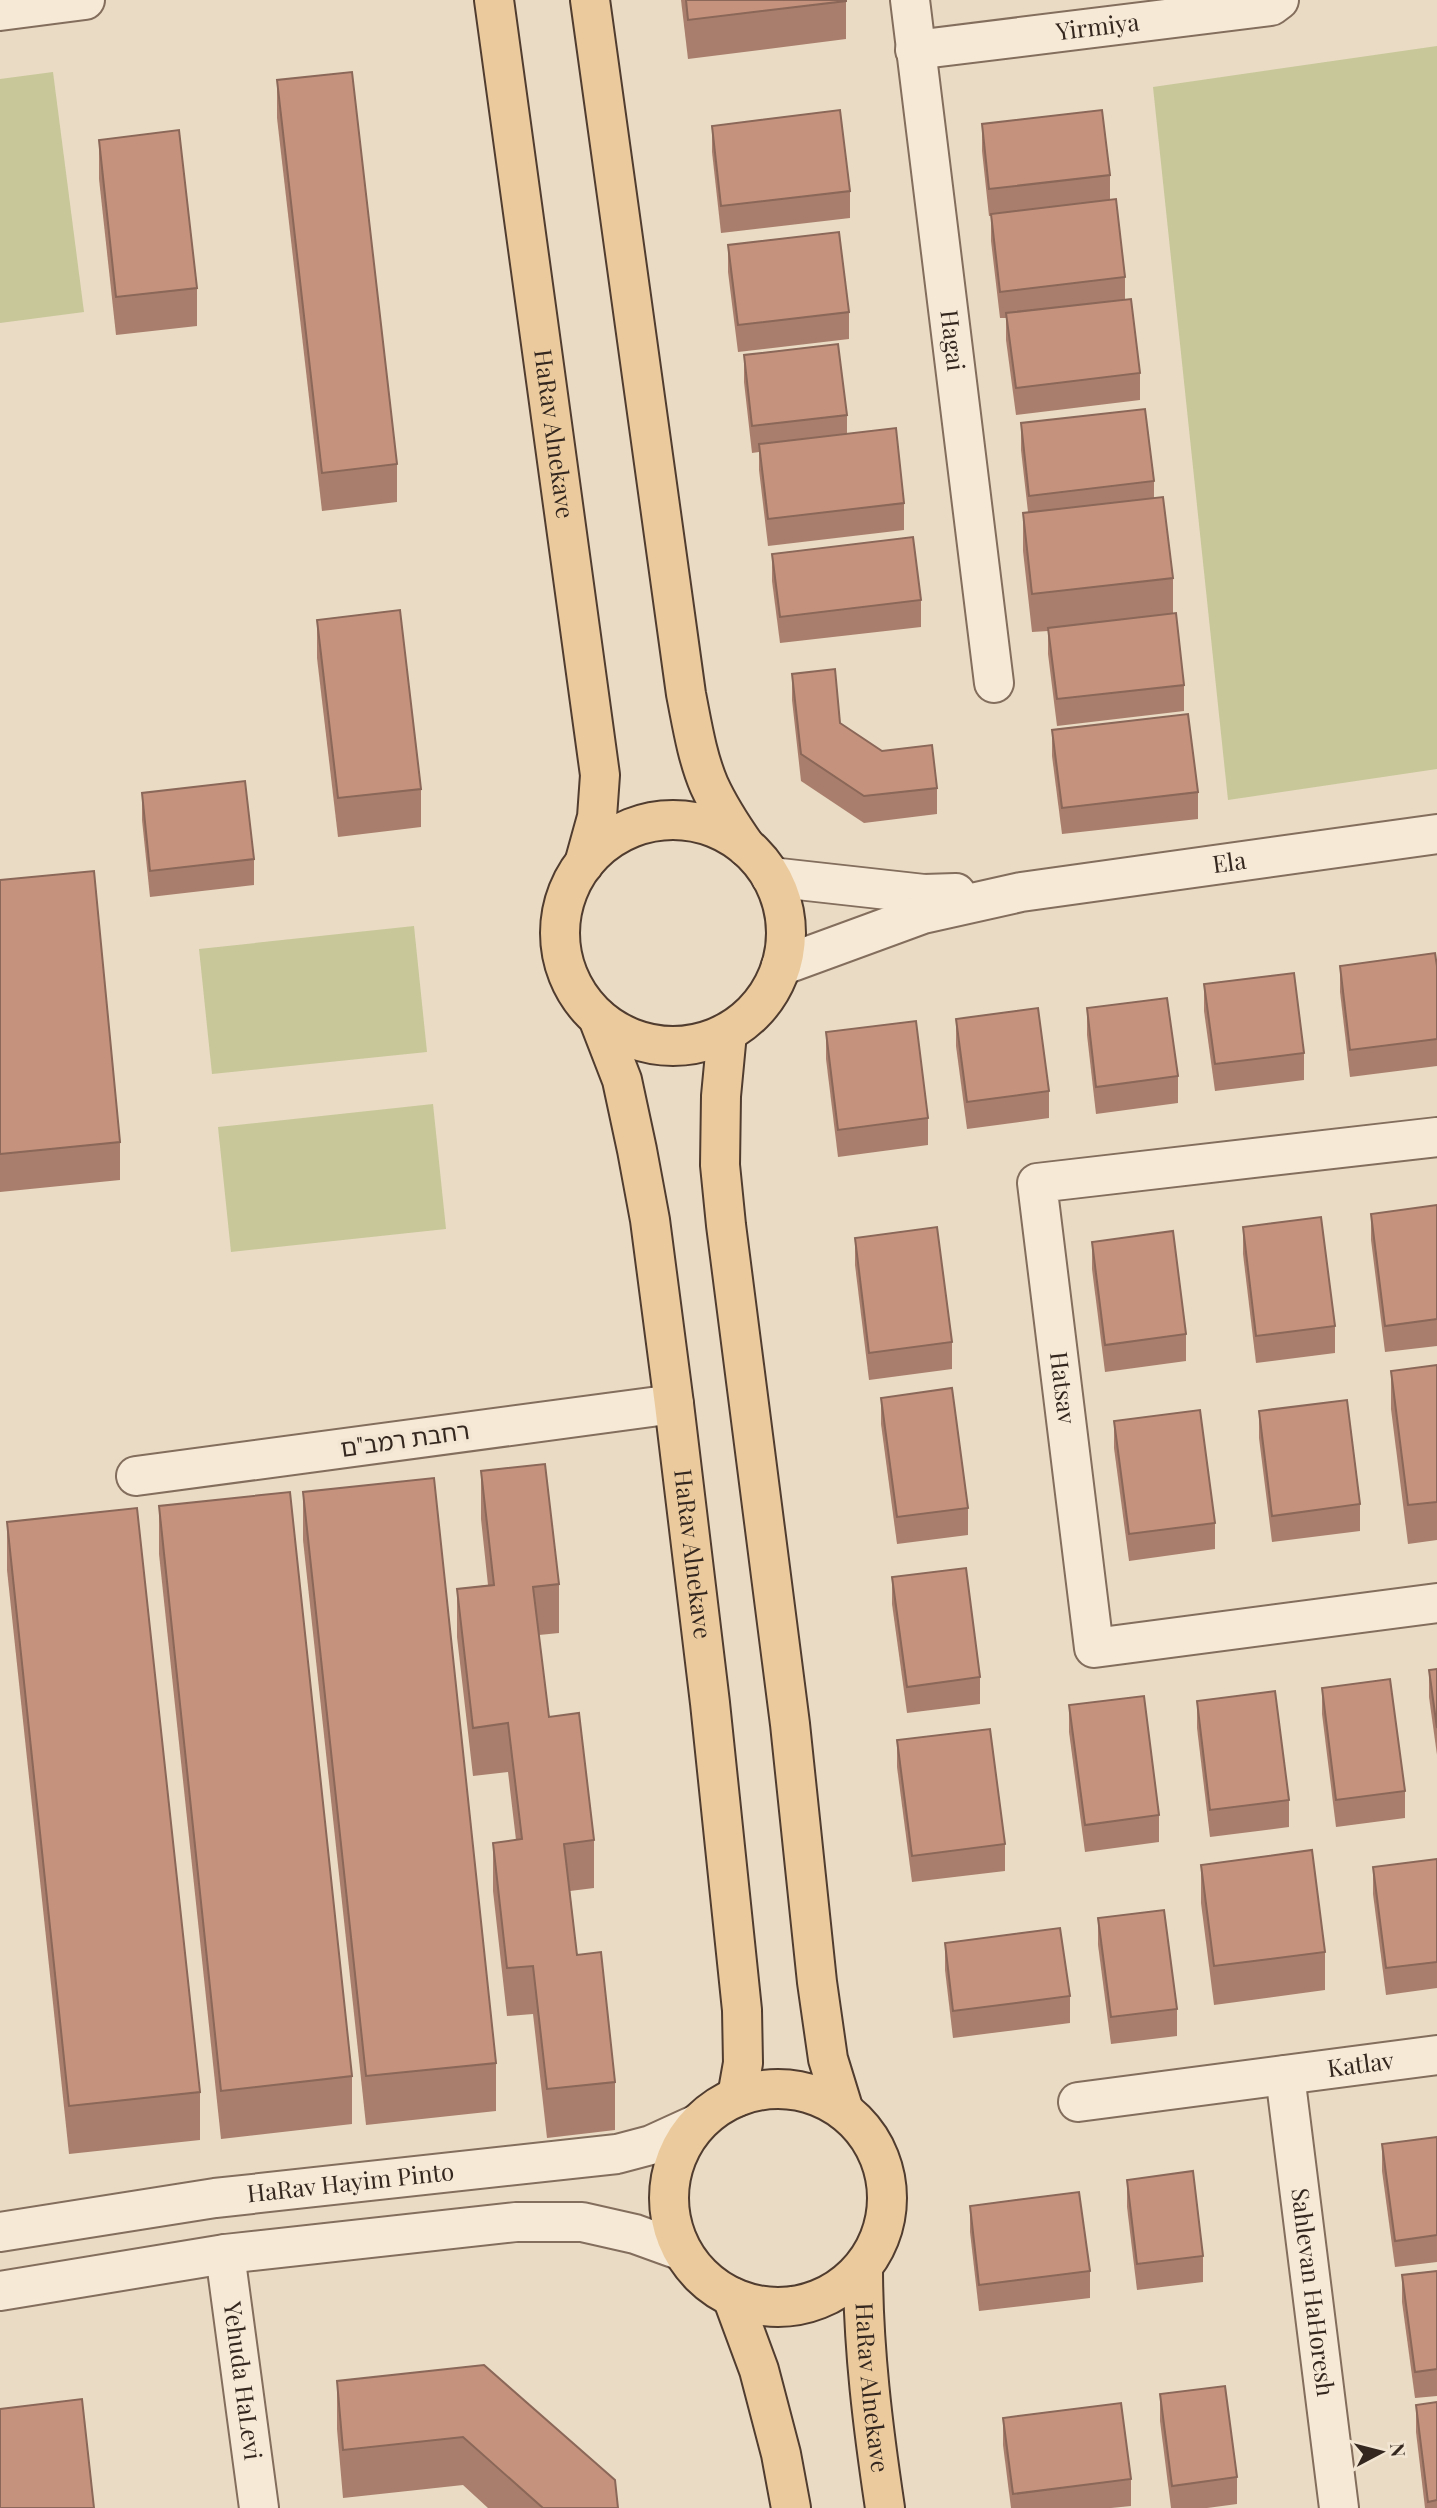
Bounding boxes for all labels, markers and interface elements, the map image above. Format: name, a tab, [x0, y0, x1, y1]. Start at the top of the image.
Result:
street label: Yirmiya	[1053, 4, 1141, 47]
street label: Hagai	[934, 308, 973, 373]
street label: HaRav Alnekave	[528, 347, 583, 520]
street label: Ela	[1210, 843, 1248, 879]
street label: Hatsav	[1044, 1349, 1084, 1426]
street label: רחבת רמב"ם	[338, 1413, 471, 1463]
street label: HaRav Alnekave	[668, 1467, 720, 1641]
street label: Katlav	[1325, 2043, 1396, 2083]
street label: HaRav Hayim Pinto	[245, 2154, 455, 2208]
street label: Sahlevan HaHoresh	[1285, 2186, 1343, 2398]
street label: Yehuda HaLevi	[217, 2298, 270, 2462]
street label: HaRav Alnekave	[850, 2302, 898, 2474]
north arrow	[1346, 2417, 1416, 2487]
text: N	[1385, 2441, 1413, 2458]

